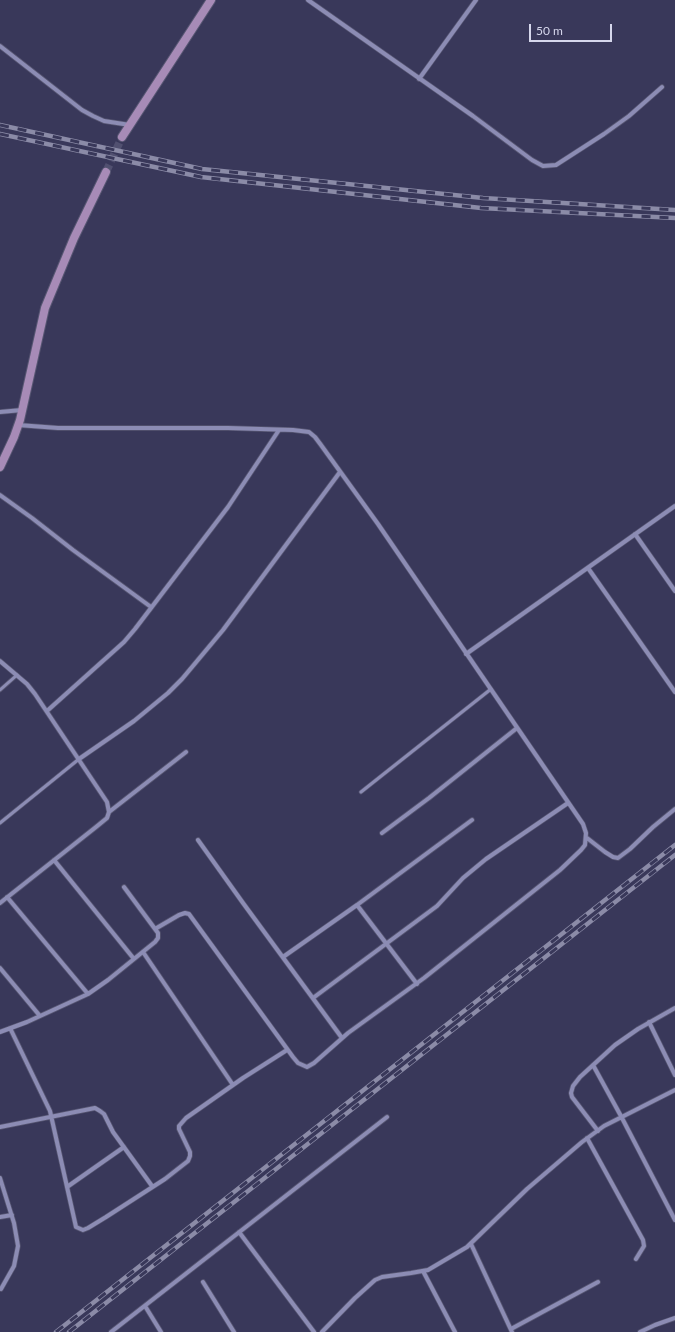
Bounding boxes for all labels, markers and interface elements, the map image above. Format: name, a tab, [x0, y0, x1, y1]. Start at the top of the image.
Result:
scale bar	[531, 16, 614, 42]
text: 50 m	[536, 23, 563, 38]

